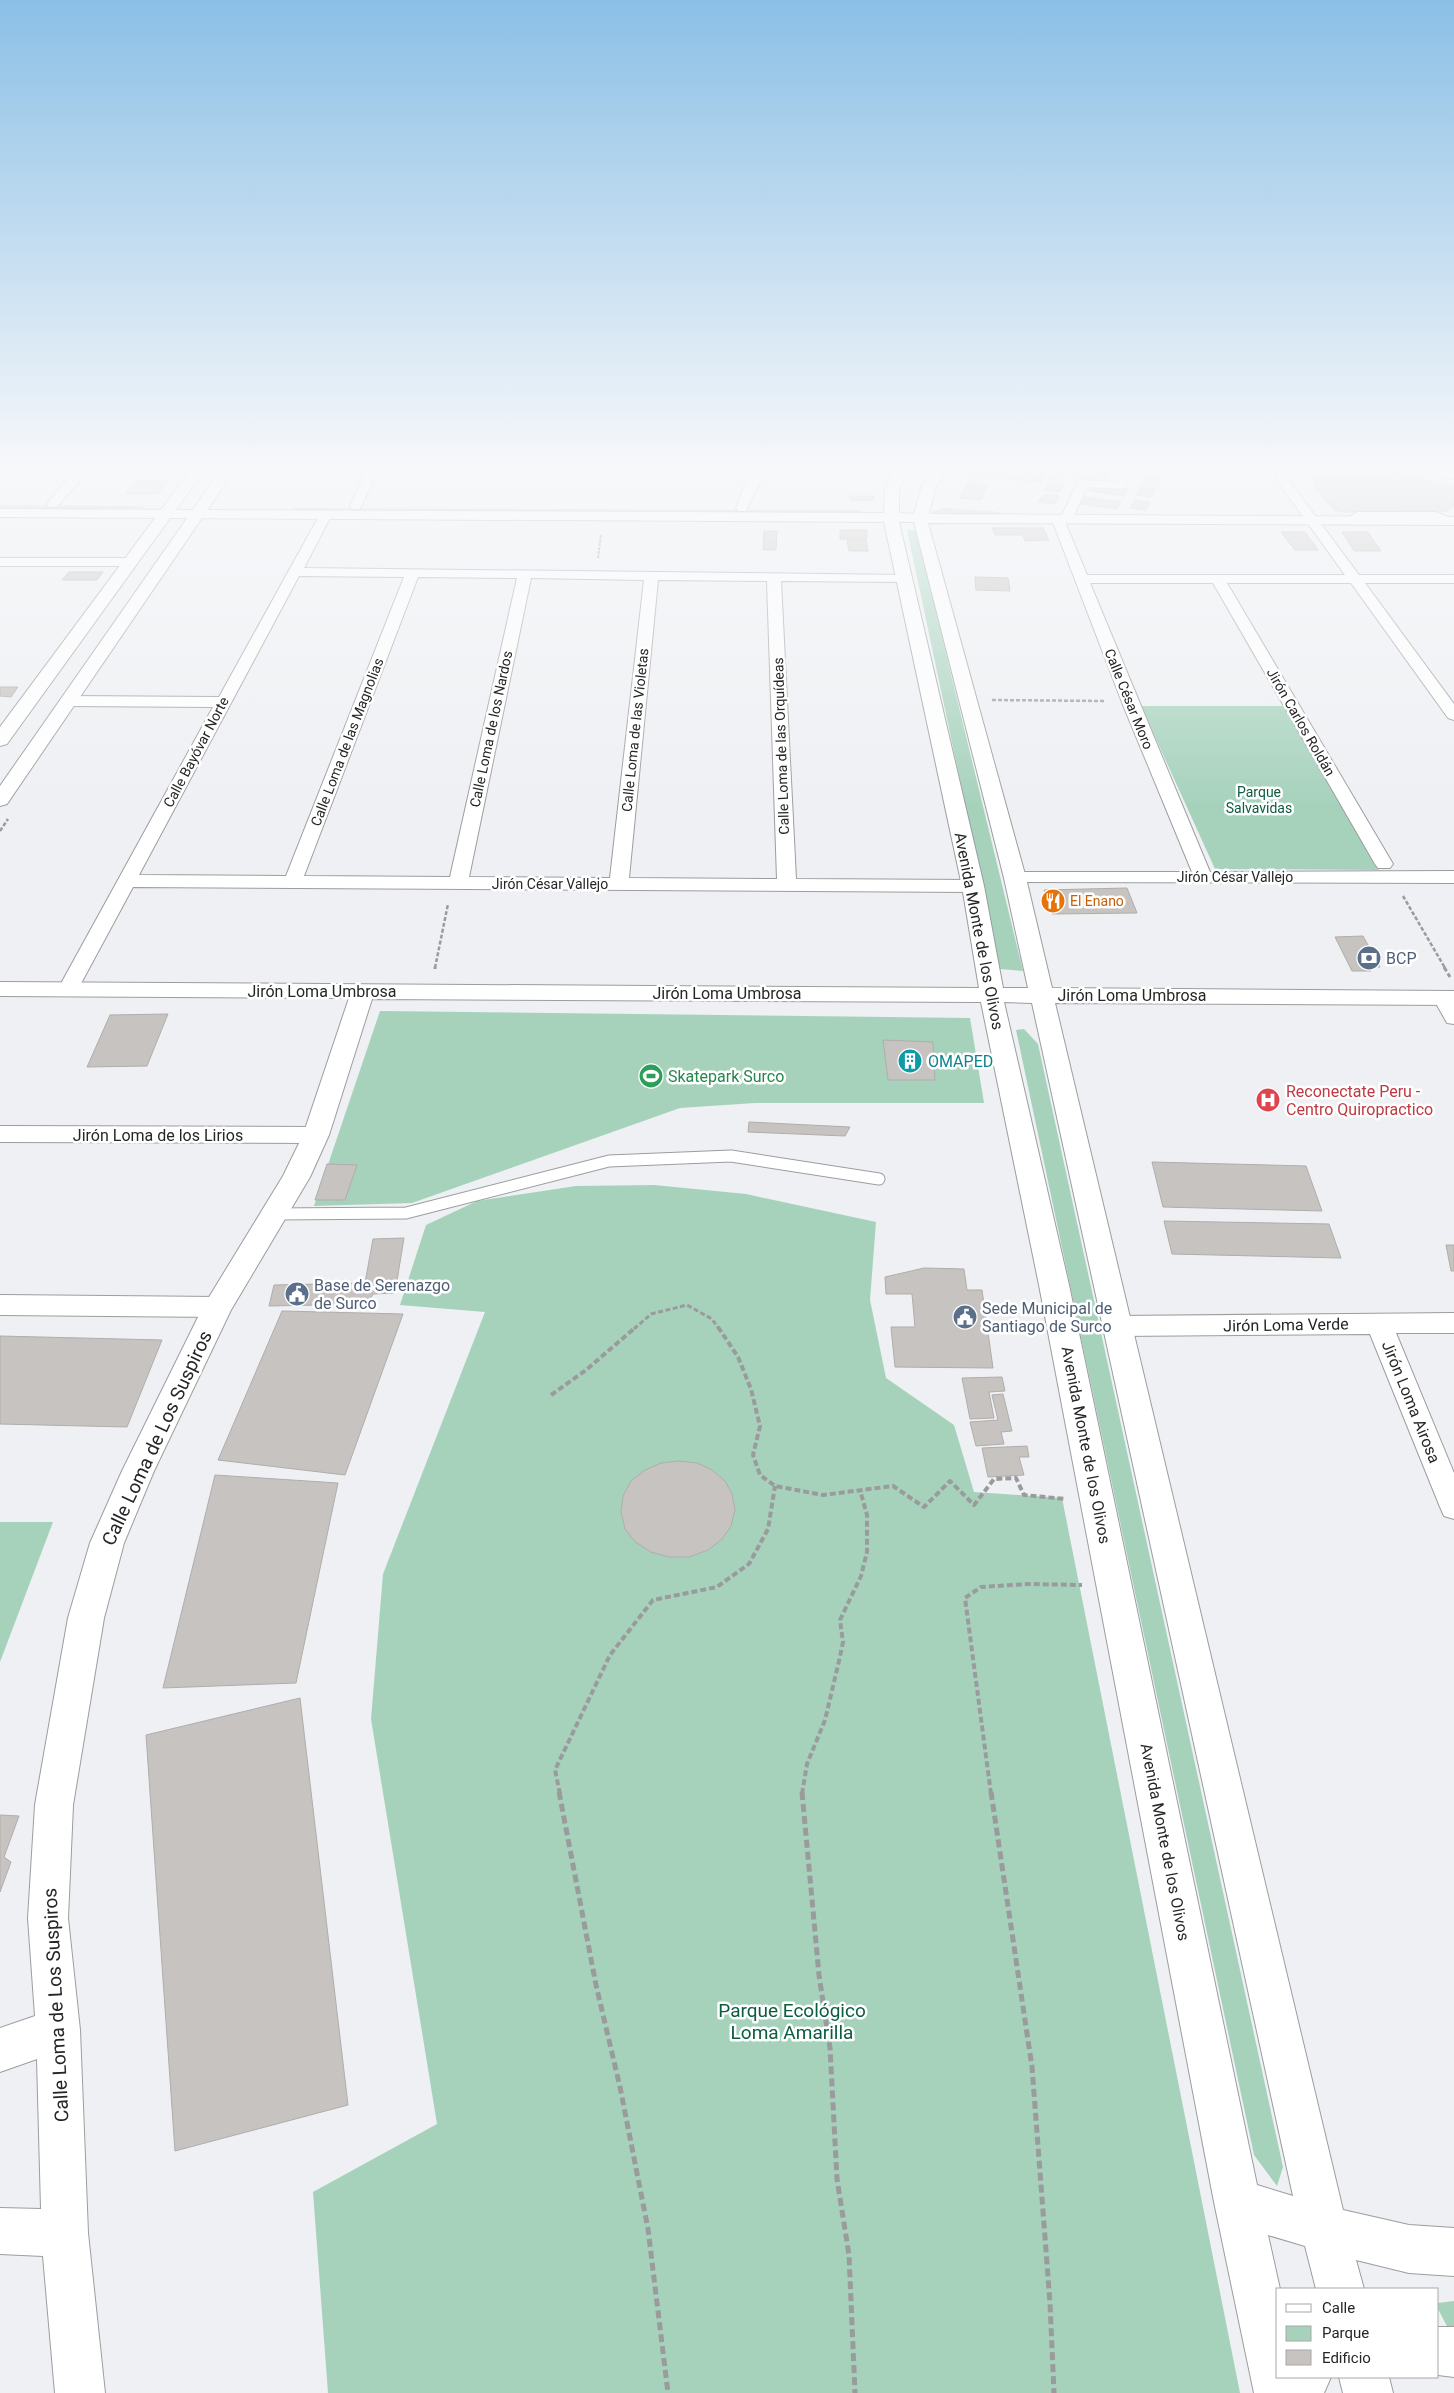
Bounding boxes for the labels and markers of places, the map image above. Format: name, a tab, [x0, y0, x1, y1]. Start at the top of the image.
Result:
restaurant icon: El Enano	[1040, 888, 1066, 914]
place label: El Enano	[1070, 893, 1124, 909]
bank icon: BCP	[1356, 945, 1382, 971]
place label: BCP	[1386, 949, 1416, 968]
building icon: OMAPED	[897, 1048, 923, 1074]
place label: OMAPED	[928, 1052, 993, 1071]
sports icon: Skatepark Surco	[638, 1063, 664, 1089]
place label: Skatepark Surco	[668, 1067, 784, 1086]
place label: Reconectate Peru - Centro Quiropractico	[1286, 1082, 1433, 1119]
hospital icon: Reconectate Peru - Centro Quiropractico	[1255, 1087, 1281, 1113]
place label: Base de Serenazgo de Surco	[314, 1276, 450, 1313]
public building icon: Base de Serenazgo de Surco	[284, 1281, 310, 1307]
place label: Sede Municipal de Santiago de Surco	[982, 1299, 1112, 1336]
public building icon: Sede Municipal de Santiago de Surco	[952, 1304, 978, 1330]

